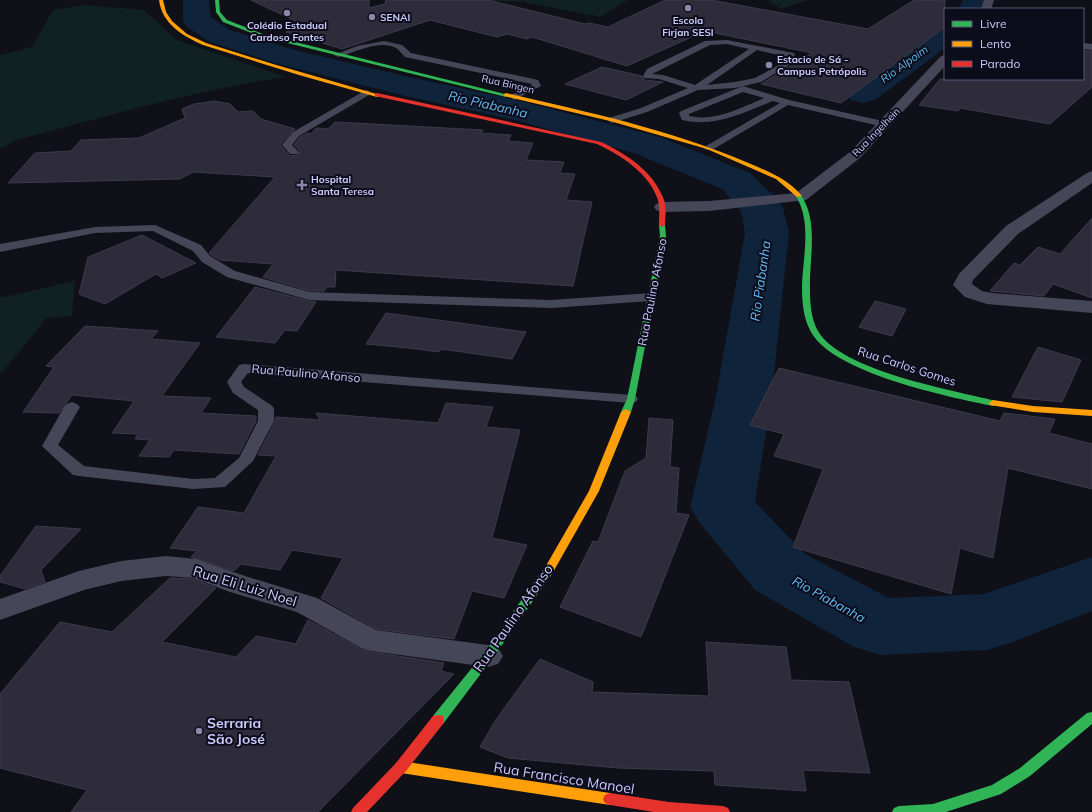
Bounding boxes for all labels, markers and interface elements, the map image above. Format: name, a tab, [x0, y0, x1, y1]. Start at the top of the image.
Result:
marker: Escola Firjan SESI	[683, 3, 693, 13]
marker: Colédio Estadual Cardoso Fontes	[282, 8, 292, 18]
legend	[944, 8, 1084, 80]
place label: SENAI	[380, 11, 410, 24]
marker: SENAI	[367, 12, 377, 22]
place label: Escola Firjan SESI	[662, 14, 714, 39]
text: Livre	[980, 16, 1007, 31]
place label: Colédio Estadual Cardoso Fontes	[247, 19, 327, 44]
text: Lento	[980, 36, 1011, 51]
water label: Rio Alpoim	[878, 42, 931, 86]
place label: Estacio de Sá - Campus Petrópolis	[777, 53, 867, 78]
text: Parado	[980, 56, 1020, 71]
marker: Estacio de Sá - Campus Petrópolis	[764, 60, 774, 70]
street label: Rua Bingen	[480, 72, 536, 96]
water label: Rio Piabanha	[447, 87, 529, 121]
street label: Rua Ingelhein	[849, 105, 903, 159]
place label: Hospital Santa Teresa	[311, 173, 374, 198]
marker: Hospital Santa Teresa	[296, 179, 308, 191]
street label: Rua Paulino Afonso	[634, 237, 670, 347]
water label: Rio Piabanha	[746, 240, 774, 322]
street label: Rua Carlos Gomes	[856, 343, 958, 389]
street label: Rua Paulino Afonso	[251, 361, 361, 385]
street label: Rua Paulino Afonso	[469, 561, 557, 675]
street label: Rua Eli Luiz Noel	[191, 562, 299, 610]
water label: Rio Piabanha	[790, 572, 868, 626]
place label: Serraria São José	[207, 714, 265, 748]
marker: Serraria São José	[194, 726, 204, 736]
street label: Rua Francisco Manoel	[492, 758, 636, 798]

